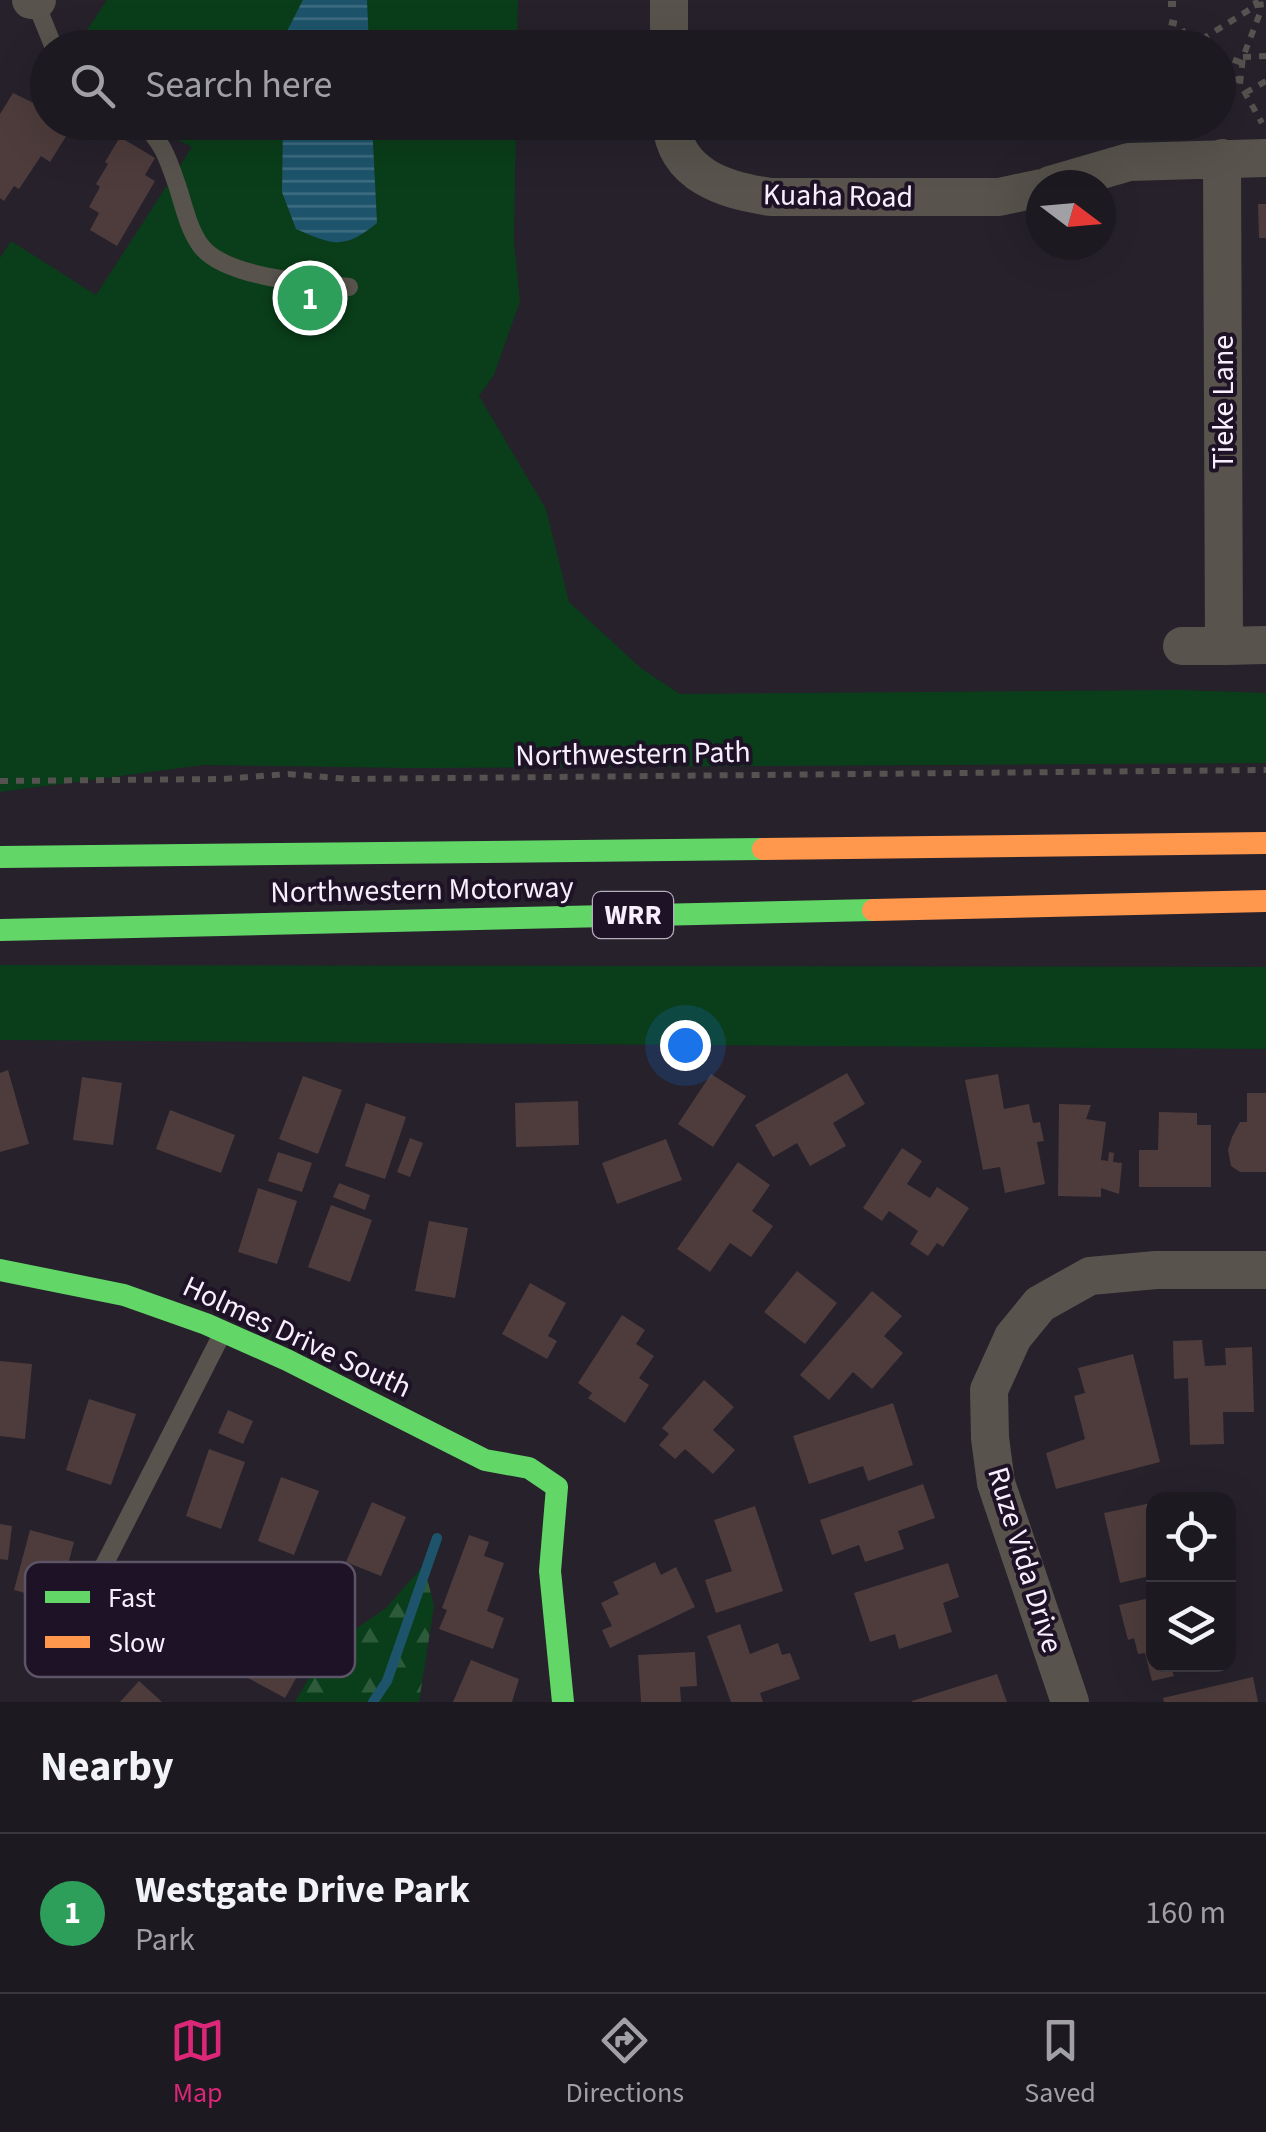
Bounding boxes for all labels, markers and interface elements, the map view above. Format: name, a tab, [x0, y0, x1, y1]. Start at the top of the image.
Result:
search box	[30, 30, 1236, 140]
icon: search	[65, 58, 120, 113]
text: Search here	[145, 58, 332, 112]
north arrow	[1026, 170, 1116, 260]
street label: Kuaha Road	[763, 173, 913, 219]
pin: 1	[278, 260, 342, 336]
street label: Tieke Lane	[1202, 335, 1245, 469]
street label: Northwestern Path	[515, 730, 751, 778]
street label: Northwestern Motorway	[270, 866, 574, 914]
road number: WRR	[593, 892, 673, 938]
your location	[660, 1020, 711, 1071]
street label: Holmes Drive South	[176, 1265, 418, 1409]
street label: Ruze Vida Drive	[976, 1462, 1074, 1658]
map controls	[1146, 1492, 1236, 1672]
button: locate	[1146, 1492, 1236, 1582]
legend	[25, 1562, 355, 1677]
text: Fast	[108, 1578, 156, 1618]
button: layers	[1146, 1582, 1236, 1672]
text: Slow	[108, 1623, 165, 1663]
text: Nearby	[40, 1737, 174, 1797]
text: Westgate Drive Park	[135, 1863, 470, 1917]
text: 1	[64, 1890, 81, 1936]
text: 160 m	[1145, 1890, 1226, 1936]
text: Park	[135, 1917, 195, 1963]
tab: Map	[170, 2013, 225, 2113]
tab: Directions	[566, 2013, 684, 2113]
tab: Saved	[1024, 2013, 1096, 2113]

